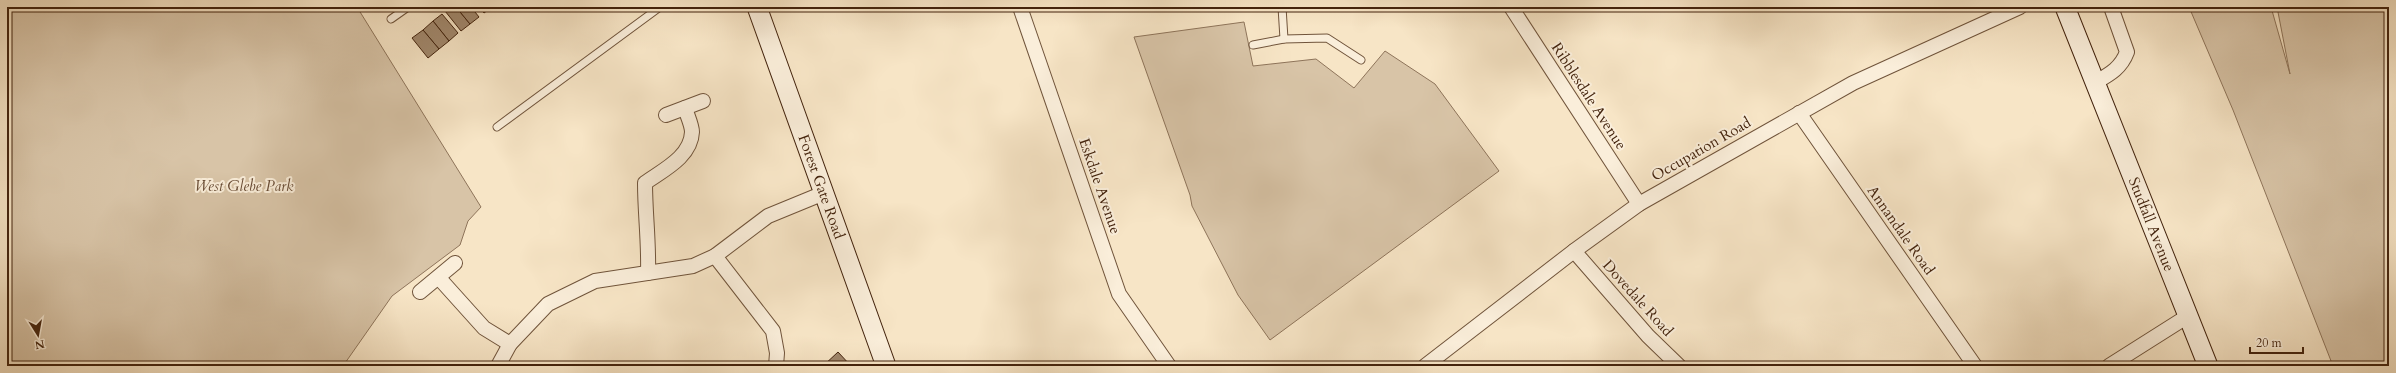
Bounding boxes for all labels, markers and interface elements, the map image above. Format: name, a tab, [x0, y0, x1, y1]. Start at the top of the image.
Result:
street label: Ribblesdale Avenue	[1547, 39, 1631, 154]
street label: Occupation Road	[1648, 112, 1754, 186]
street label: Forest Gate Road	[794, 132, 850, 242]
street label: Eskdale Avenue	[1074, 135, 1126, 237]
street label: Studfall Avenue	[2124, 174, 2179, 275]
park label: West Glebe Park	[194, 176, 294, 196]
street label: Annandale Road	[1863, 181, 1939, 279]
street label: Dovedale Road	[1598, 255, 1678, 341]
north arrow	[18, 315, 58, 355]
scale bar	[2250, 329, 2303, 355]
text: 20 m	[2256, 335, 2283, 351]
text: N	[33, 336, 46, 353]

